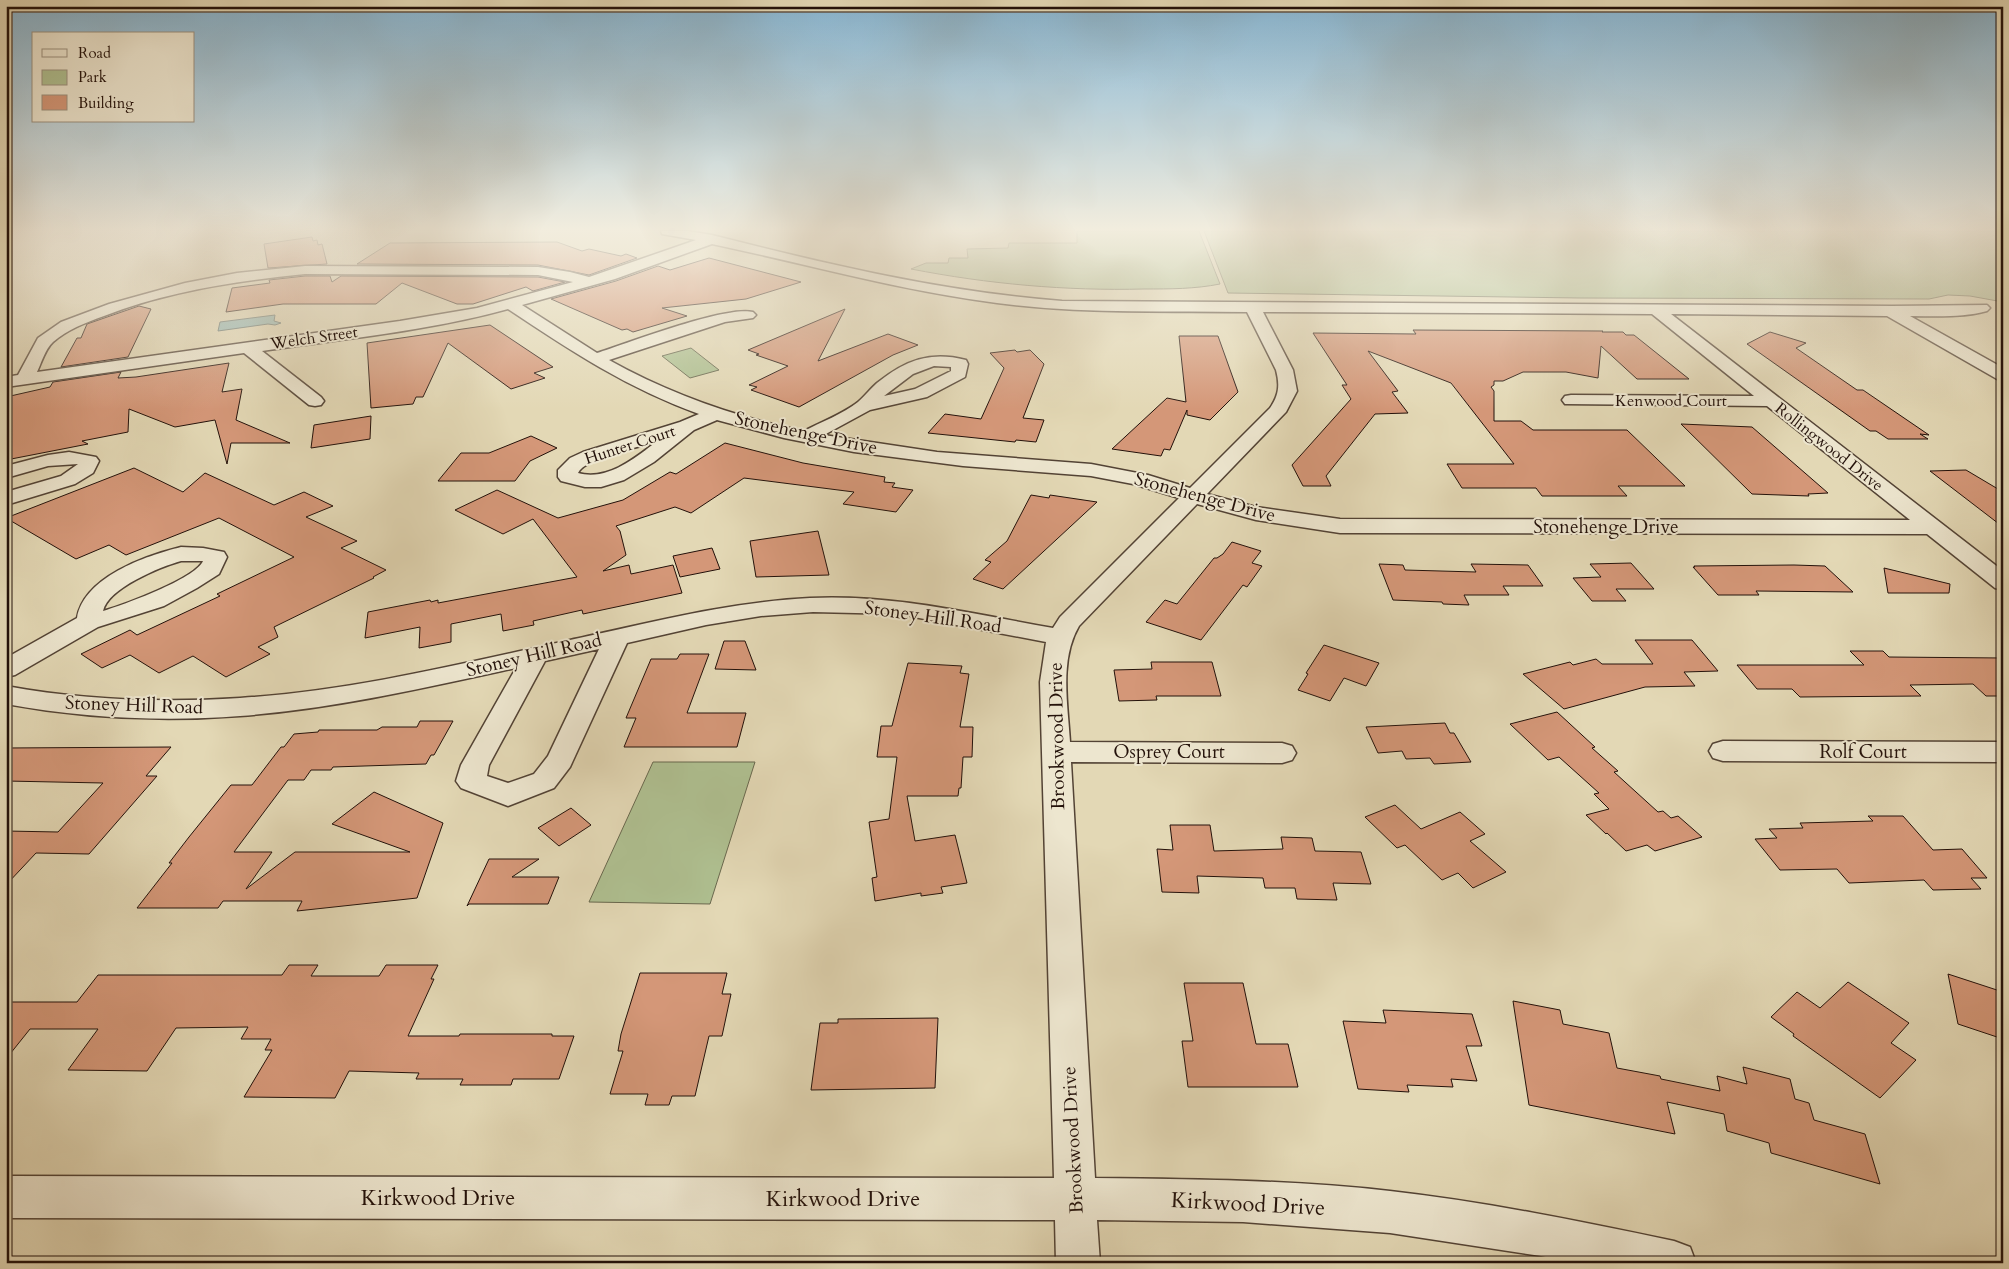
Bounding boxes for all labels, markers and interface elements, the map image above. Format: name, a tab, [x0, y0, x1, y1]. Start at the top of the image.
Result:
legend	[32, 32, 195, 122]
text: Road	[78, 43, 111, 63]
text: Park	[78, 67, 107, 87]
text: Building	[78, 93, 134, 113]
street label: Welch Street	[268, 321, 359, 355]
street label: Kenwood Court	[1615, 390, 1727, 412]
street label: Rollingwood Drive	[1770, 398, 1888, 496]
street label: Stonehenge Drive	[732, 405, 880, 461]
street label: Hunter Court	[582, 420, 678, 470]
street label: Stonehenge Drive	[1131, 466, 1279, 528]
street label: Stonehenge Drive	[1533, 514, 1679, 540]
street label: Stoney Hill Road	[863, 595, 1003, 639]
street label: Stoney Hill Road	[464, 627, 604, 683]
street label: Brookwood Drive	[1043, 662, 1071, 810]
street label: Stoney Hill Road	[65, 690, 203, 720]
street label: Osprey Court	[1113, 739, 1225, 765]
street label: Rolf Court	[1819, 739, 1907, 765]
street label: Brookwood Drive	[1056, 1066, 1090, 1214]
street label: Kirkwood Drive	[361, 1183, 515, 1213]
street label: Kirkwood Drive	[766, 1184, 920, 1214]
street label: Kirkwood Drive	[1170, 1185, 1326, 1223]

